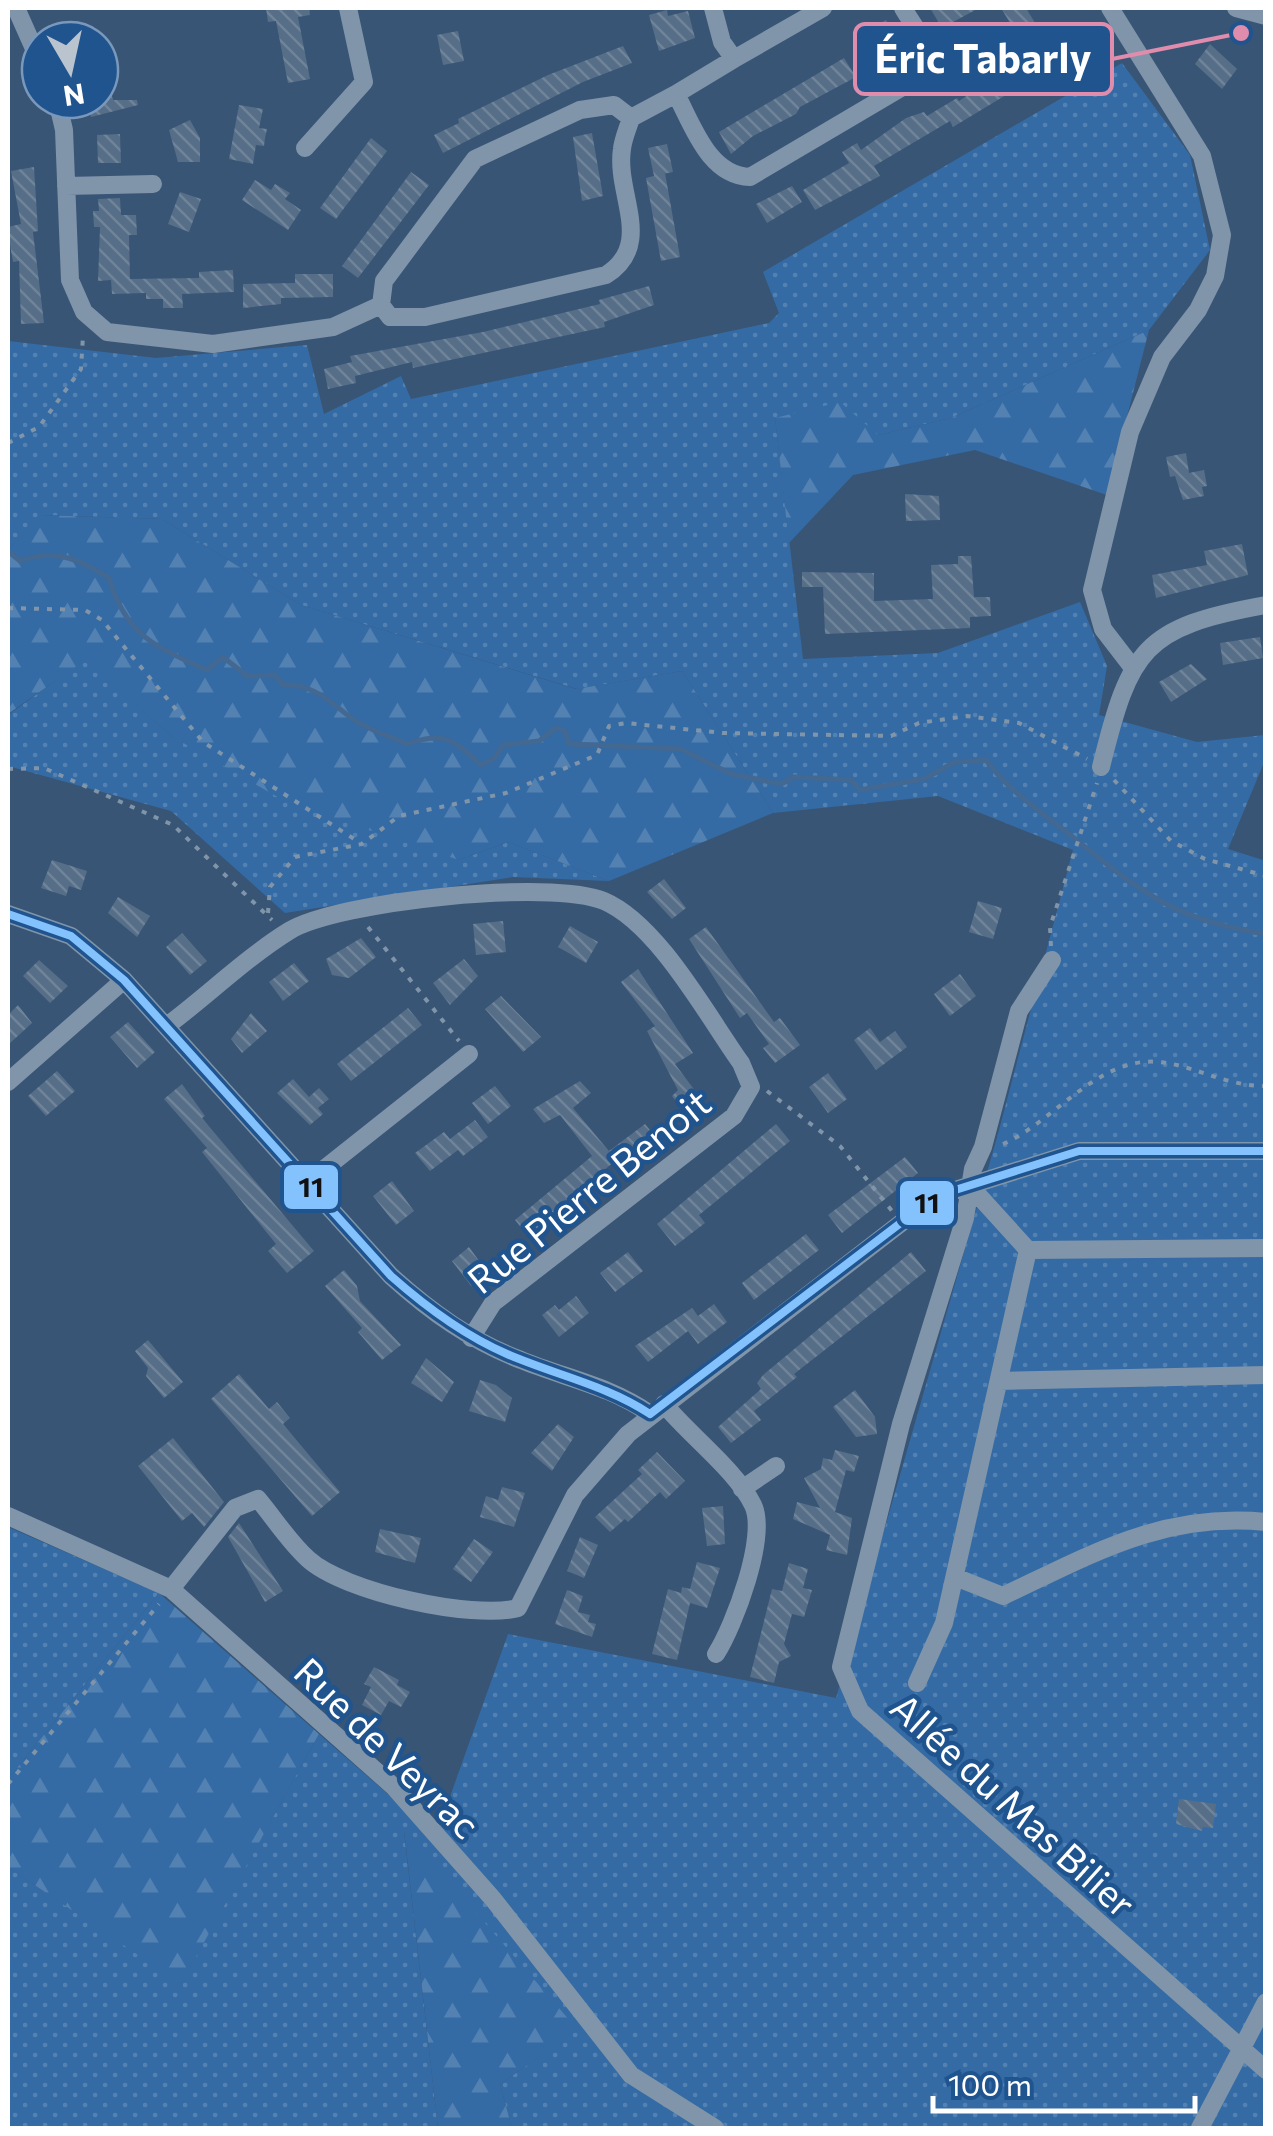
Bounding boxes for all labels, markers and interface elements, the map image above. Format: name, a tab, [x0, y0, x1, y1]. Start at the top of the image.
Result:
north arrow	[20, 20, 120, 120]
callout: Éric Tabarly	[855, 24, 1112, 94]
text: Éric Tabarly	[875, 32, 1091, 81]
text: N	[61, 77, 87, 114]
street label: Rue Pierre Benoit	[457, 1078, 719, 1302]
line badge: 11	[282, 1163, 340, 1211]
text: 11	[298, 1169, 324, 1203]
line badge: 11	[898, 1179, 956, 1227]
text: 11	[914, 1185, 940, 1219]
street label: Rue de Veyrac	[286, 1647, 490, 1847]
street label: Allée du Mas Bilier	[882, 1682, 1146, 1926]
scale bar	[933, 2051, 1196, 2113]
text: 100 m	[948, 2065, 1032, 2102]

